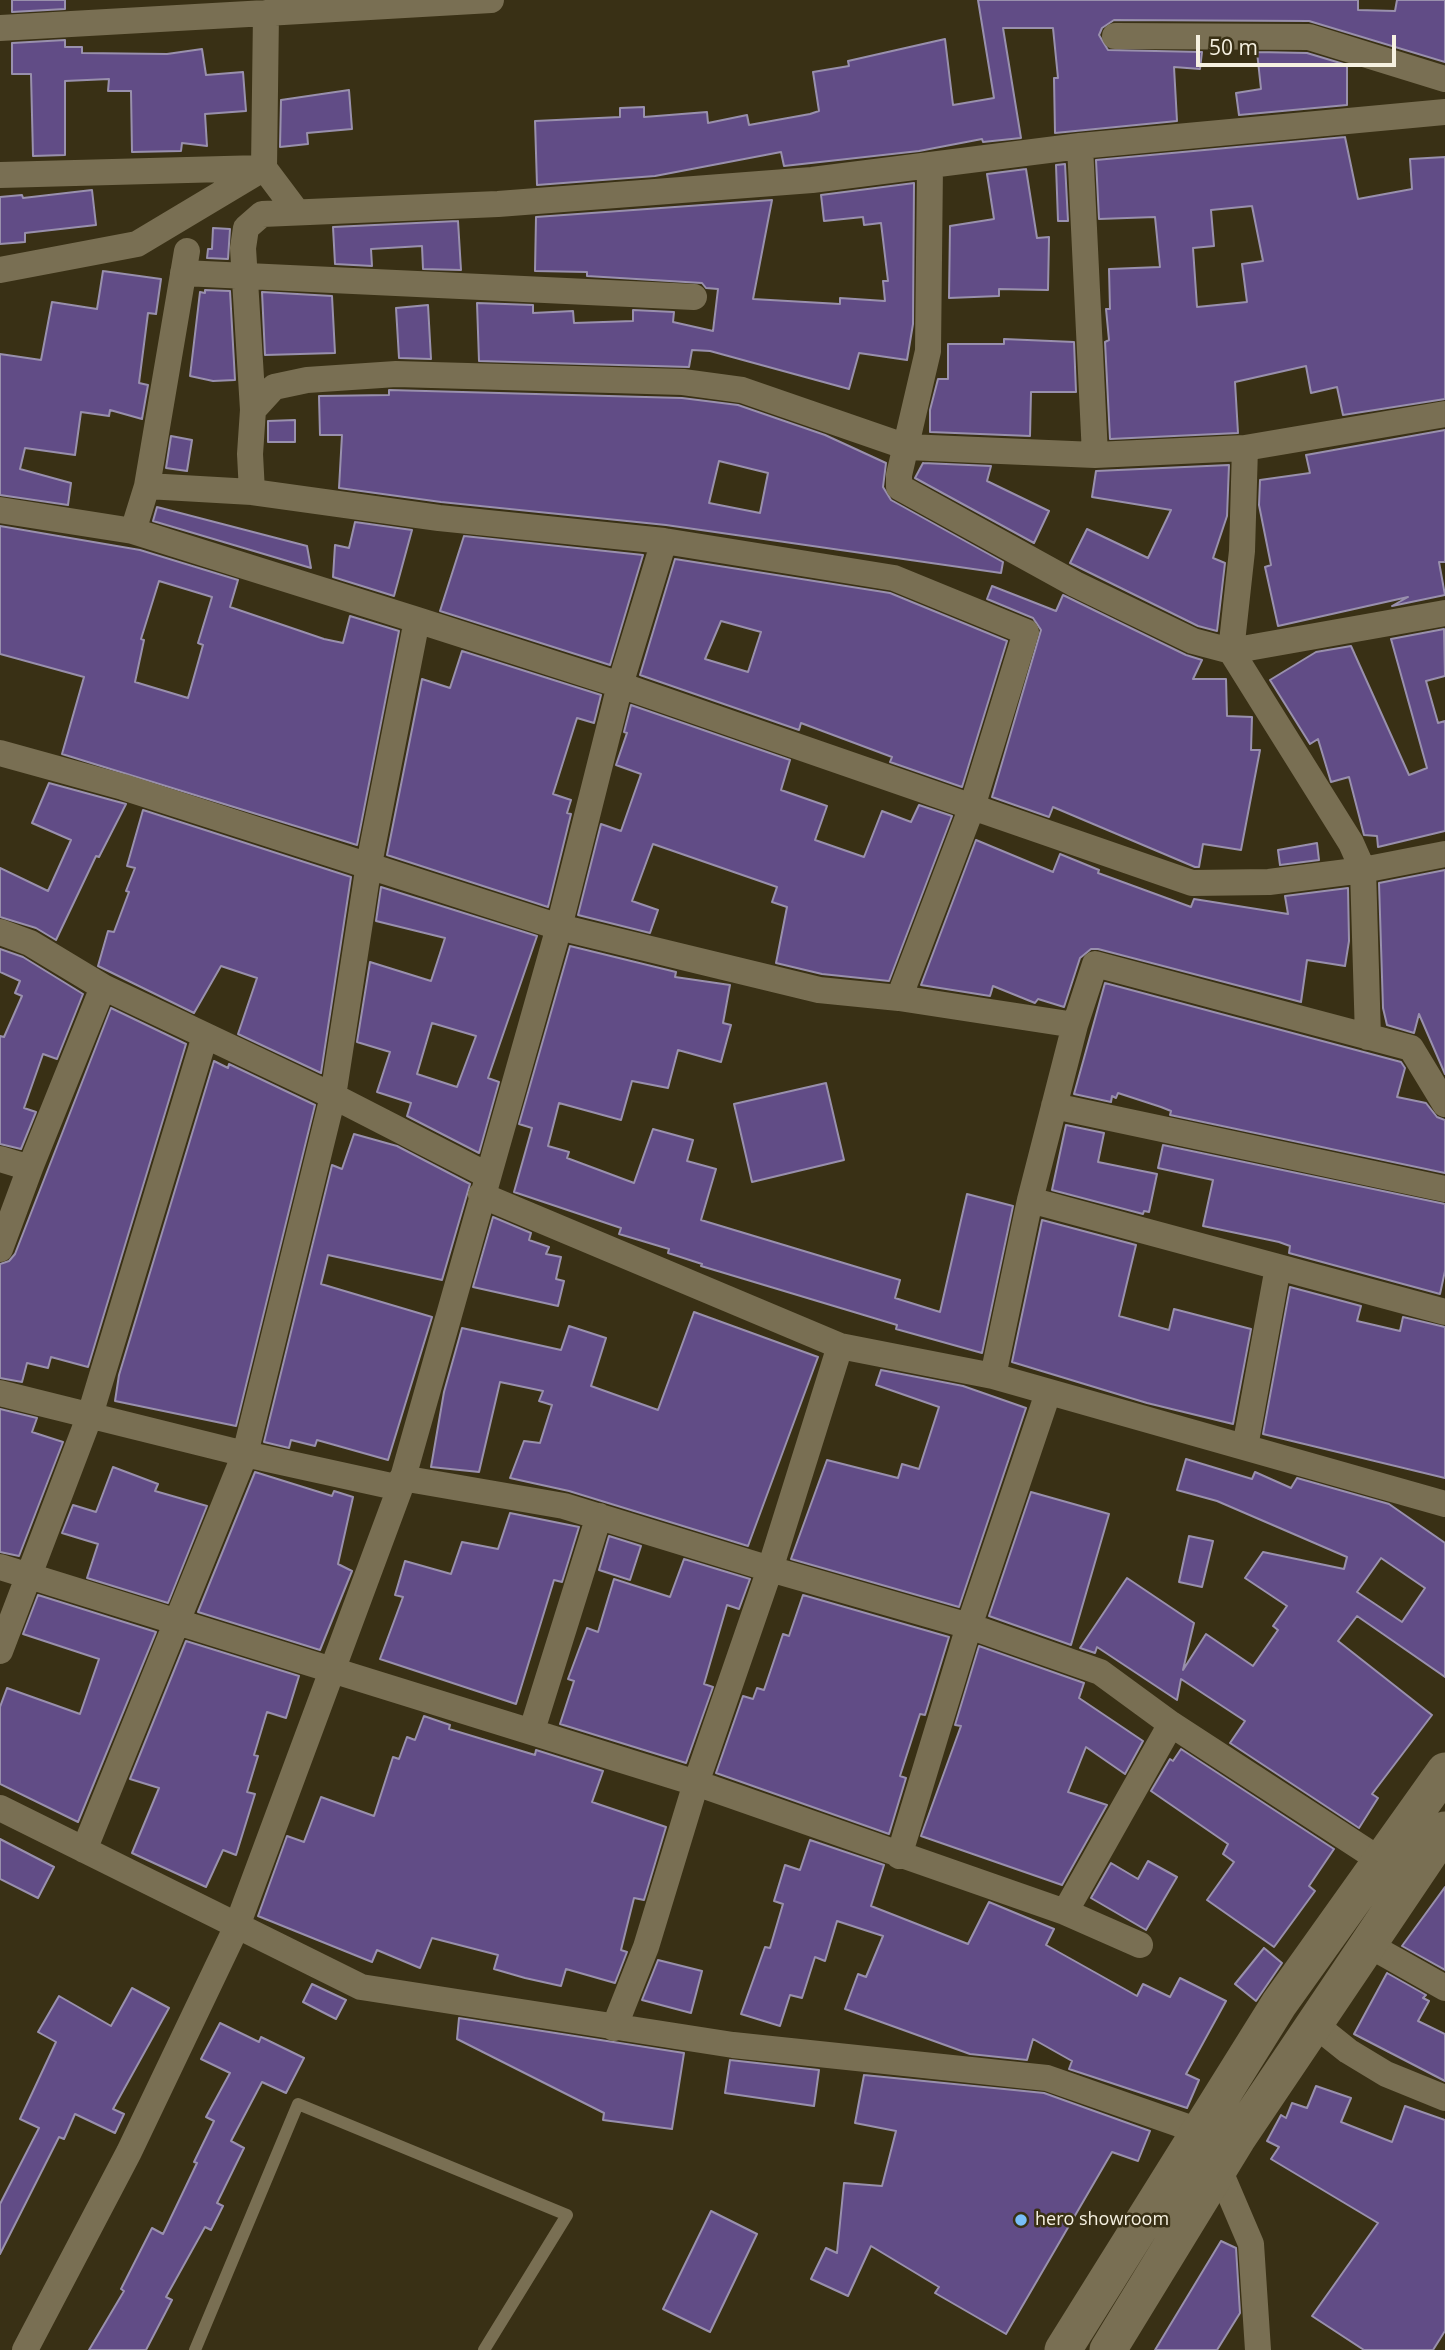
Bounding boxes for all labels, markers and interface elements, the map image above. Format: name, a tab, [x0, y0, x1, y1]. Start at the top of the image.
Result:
scale bar	[1200, 21, 1400, 65]
text: 50 m	[1209, 33, 1258, 61]
place label: hero showroom	[1035, 2209, 1169, 2231]
marker: hero showroom	[1013, 2212, 1029, 2228]

